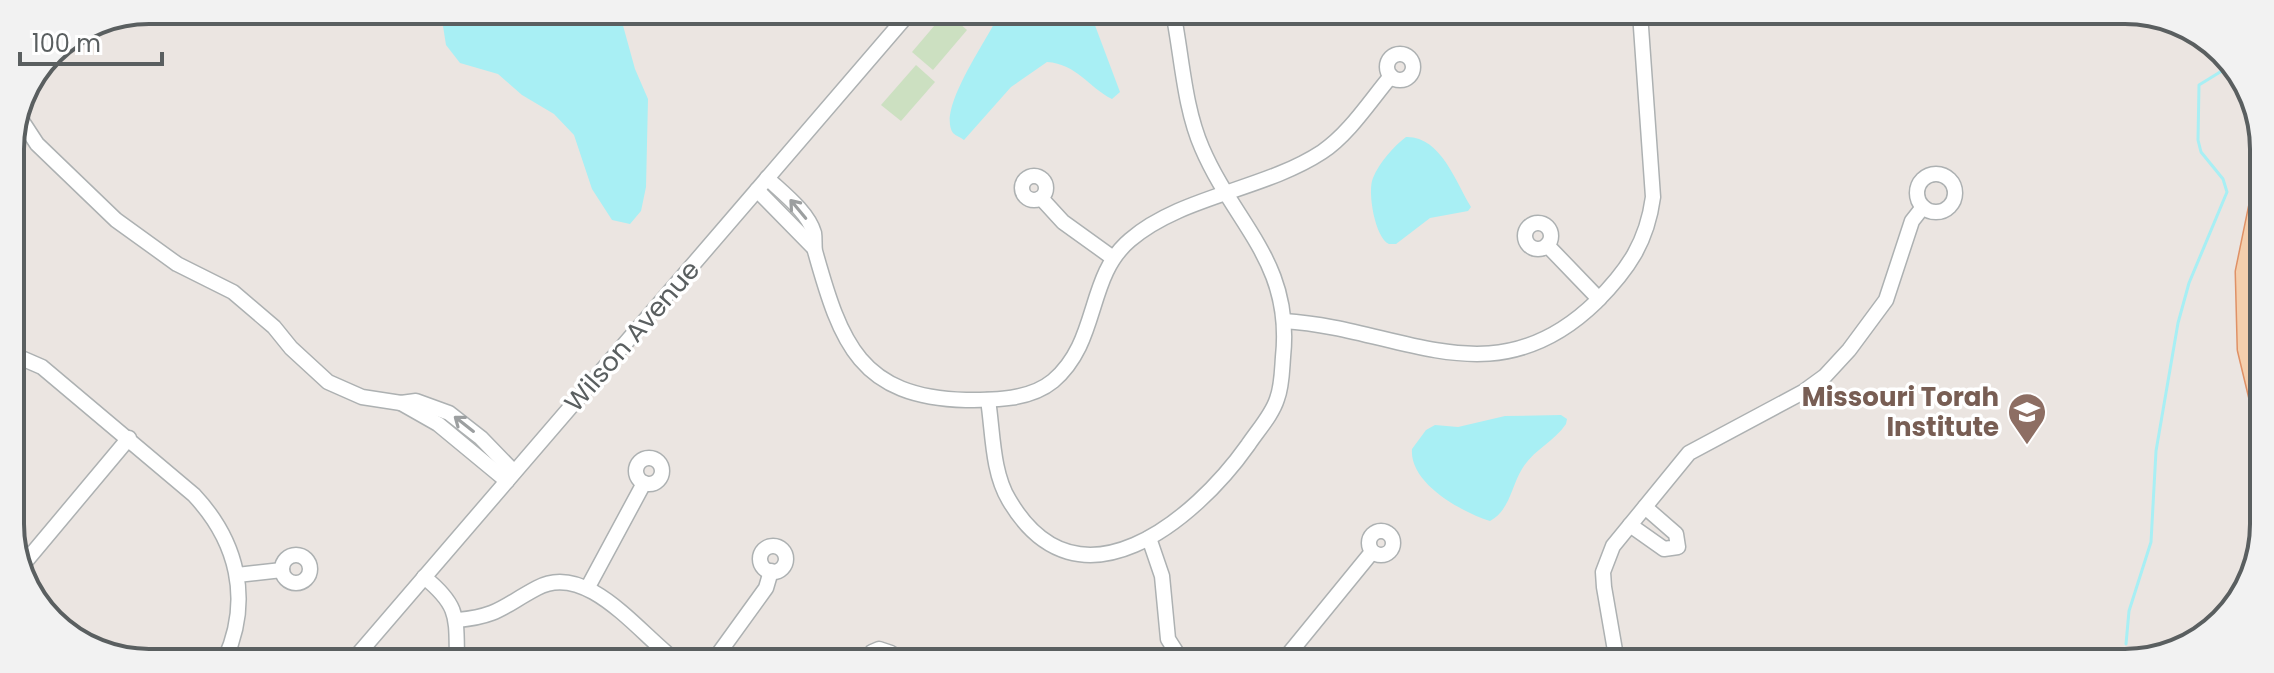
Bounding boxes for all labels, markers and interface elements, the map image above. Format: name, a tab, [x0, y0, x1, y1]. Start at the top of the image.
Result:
scale bar	[20, 16, 162, 66]
text: 100 m	[32, 27, 101, 60]
one-way arrow	[789, 200, 807, 220]
street label: Wilson Avenue	[556, 253, 708, 419]
place label: Missouri Torah Institute	[1802, 379, 1999, 445]
school or university icon: Missouri Torah Institute	[2006, 391, 2048, 446]
one-way arrow	[454, 416, 475, 433]

